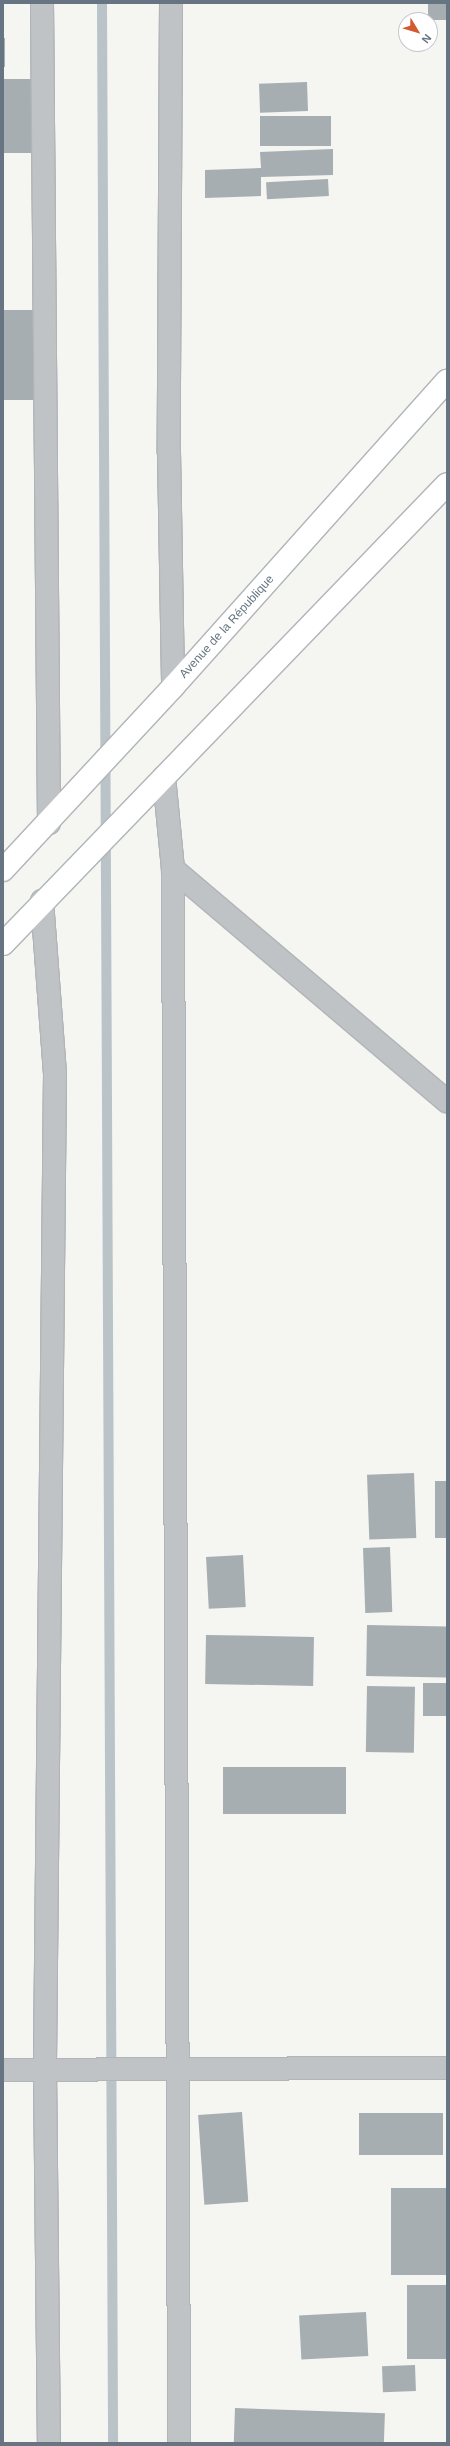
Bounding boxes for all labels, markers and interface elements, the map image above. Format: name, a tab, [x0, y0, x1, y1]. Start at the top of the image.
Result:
north arrow	[398, 12, 438, 52]
text: N	[419, 32, 434, 46]
street label: Avenue de la République	[177, 572, 277, 682]

